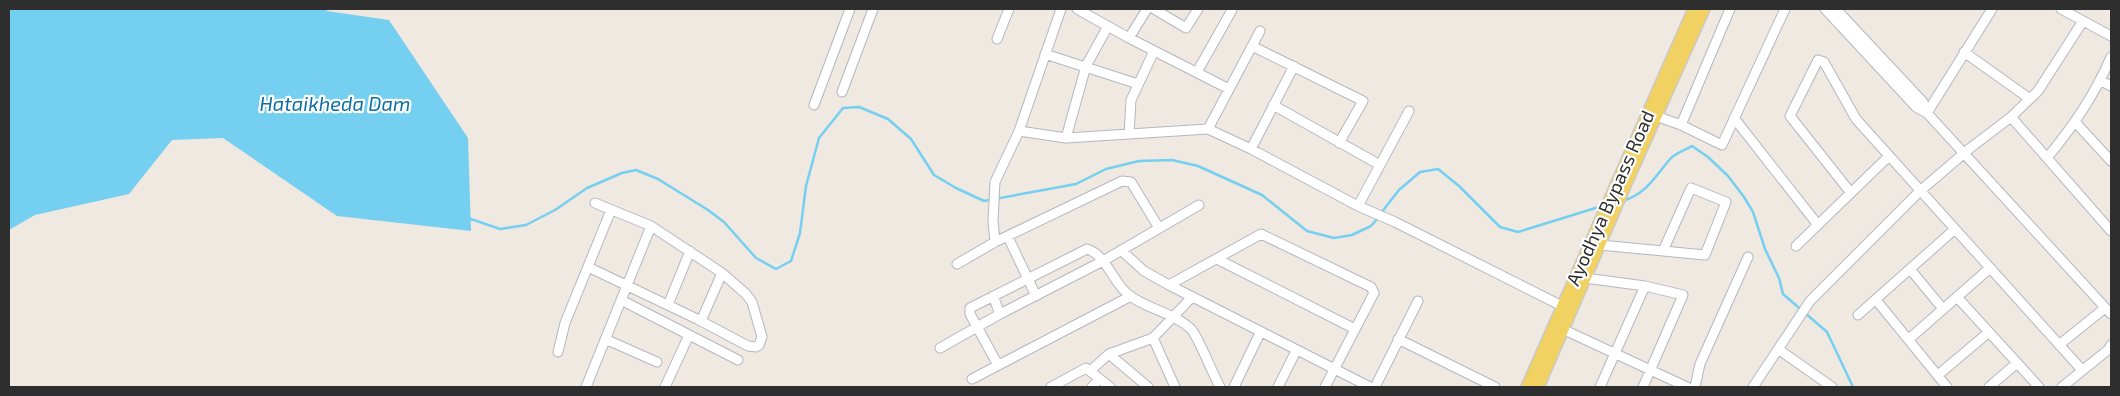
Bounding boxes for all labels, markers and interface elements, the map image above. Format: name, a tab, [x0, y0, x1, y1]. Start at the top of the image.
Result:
water label: Hataikheda Dam	[260, 91, 410, 115]
street label: Ayodhya Bypass Road	[1561, 107, 1659, 289]

